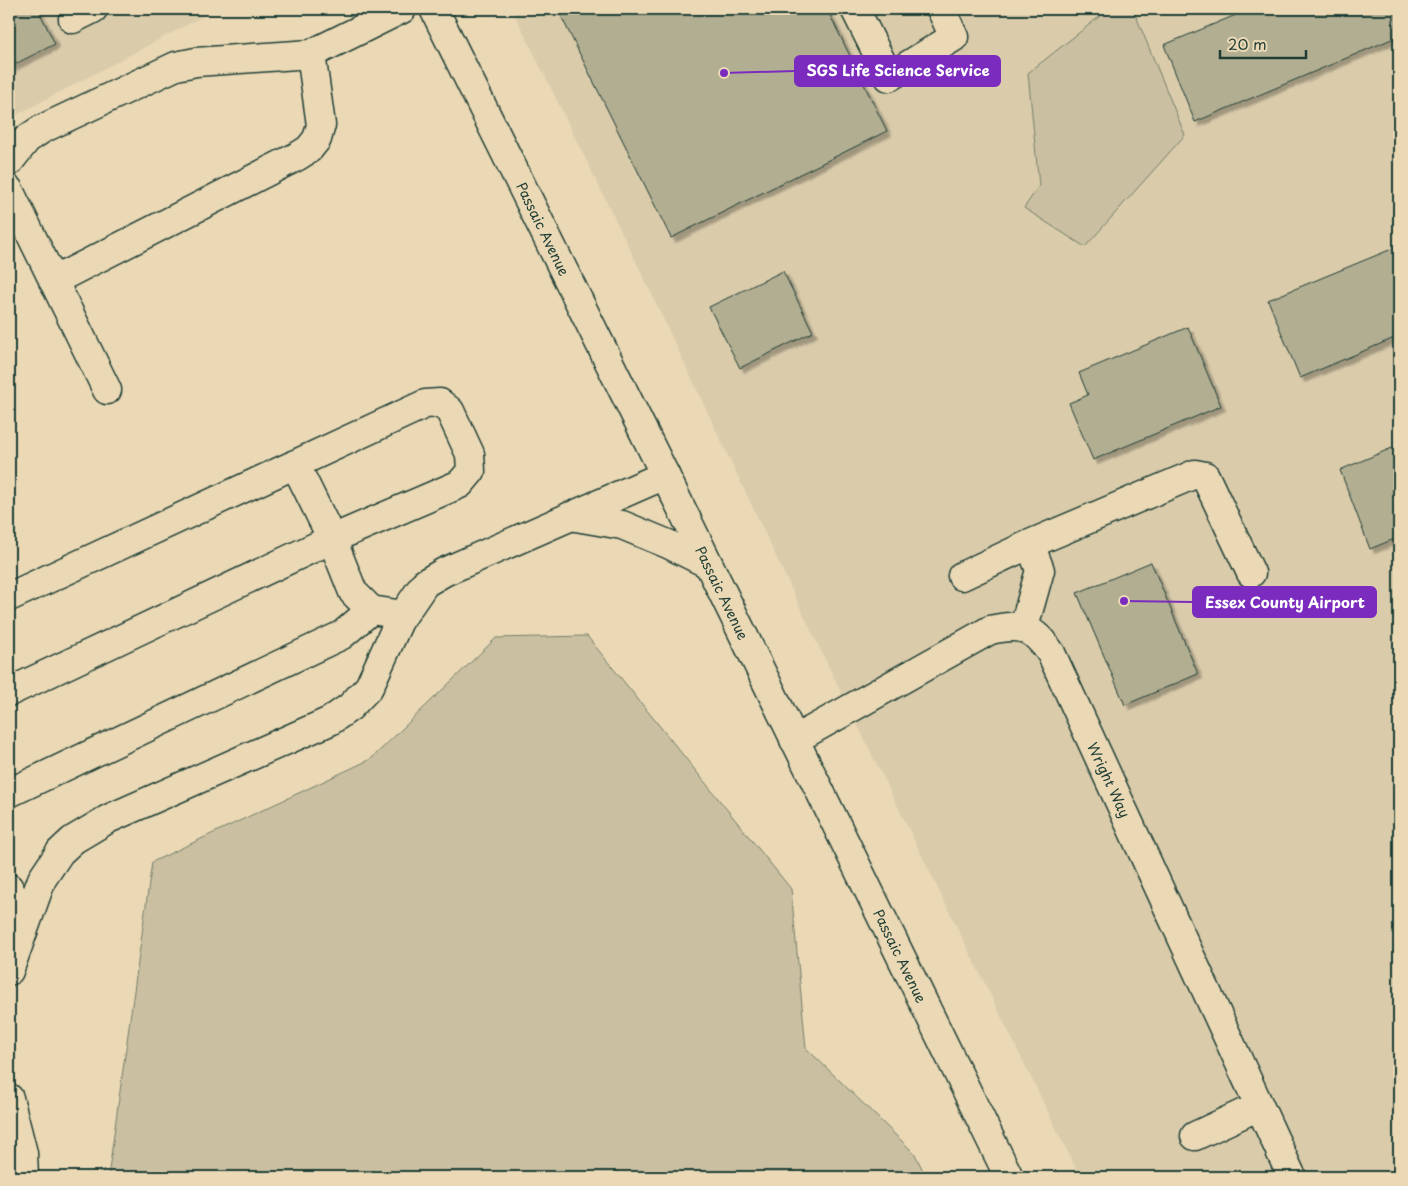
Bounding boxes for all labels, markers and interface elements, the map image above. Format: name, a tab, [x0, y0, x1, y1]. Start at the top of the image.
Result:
scale bar	[1220, 28, 1307, 60]
text: 20 m	[1228, 32, 1267, 55]
callout: SGS Life Science Service	[795, 56, 1000, 86]
text: SGS Life Science Service	[806, 58, 990, 81]
street label: Passaic Avenue	[511, 179, 575, 280]
street label: Passaic Avenue	[690, 543, 754, 644]
callout: Essex County Airport	[1193, 587, 1376, 617]
text: Essex County Airport	[1205, 590, 1365, 613]
street label: Wright Way	[1082, 739, 1136, 821]
street label: Passaic Avenue	[868, 906, 932, 1007]

